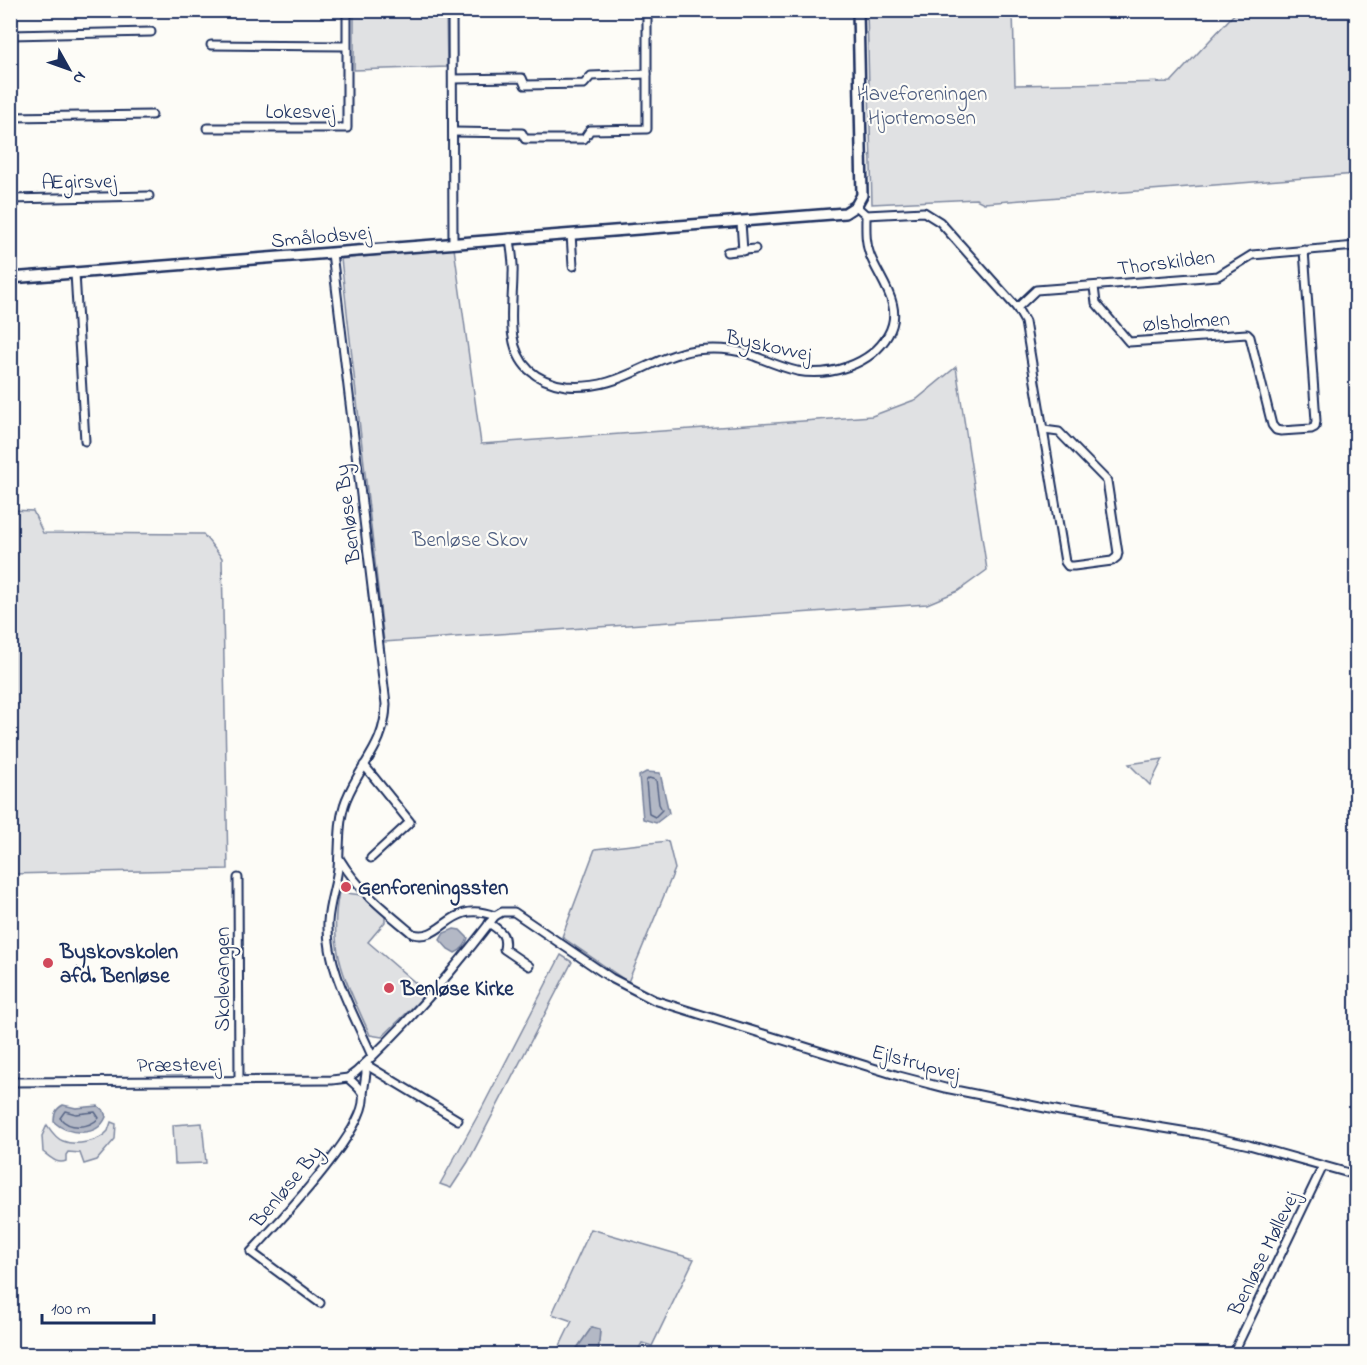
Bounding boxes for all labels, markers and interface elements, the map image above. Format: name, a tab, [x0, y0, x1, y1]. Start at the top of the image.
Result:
north arrow	[39, 39, 99, 99]
text: N	[66, 66, 92, 89]
park label: Haveforeningen Hjortemosen	[857, 80, 987, 134]
street label: Lokesvej	[265, 98, 336, 128]
street label: Ægirsvej	[41, 167, 118, 201]
street label: Smålodsvej	[270, 219, 373, 257]
street label: Thorskilden	[1116, 243, 1217, 285]
street label: Ølsholmen	[1141, 305, 1231, 341]
street label: Byskovvej	[721, 323, 815, 373]
street label: Benløse By	[328, 462, 372, 566]
park label: Benløse Skov	[411, 526, 529, 556]
place label: Genforeningssten	[358, 874, 508, 906]
marker: Genforeningssten	[339, 880, 353, 894]
street label: Skolevangen	[209, 927, 241, 1031]
place label: Byskovskolen afd. Benløse	[59, 938, 178, 992]
marker: Byskovskolen afd. Benløse	[41, 956, 55, 970]
place label: Benløse Kirke	[400, 975, 514, 1005]
marker: Benløse Kirke	[382, 981, 396, 995]
street label: Ejlstrupvej	[868, 1038, 964, 1090]
street label: Præstevej	[136, 1050, 222, 1082]
street label: Benløse By	[243, 1140, 333, 1237]
street label: Benløse Møllevej	[1221, 1186, 1308, 1322]
scale bar	[42, 1287, 154, 1325]
text: 100 m	[51, 1297, 91, 1323]

